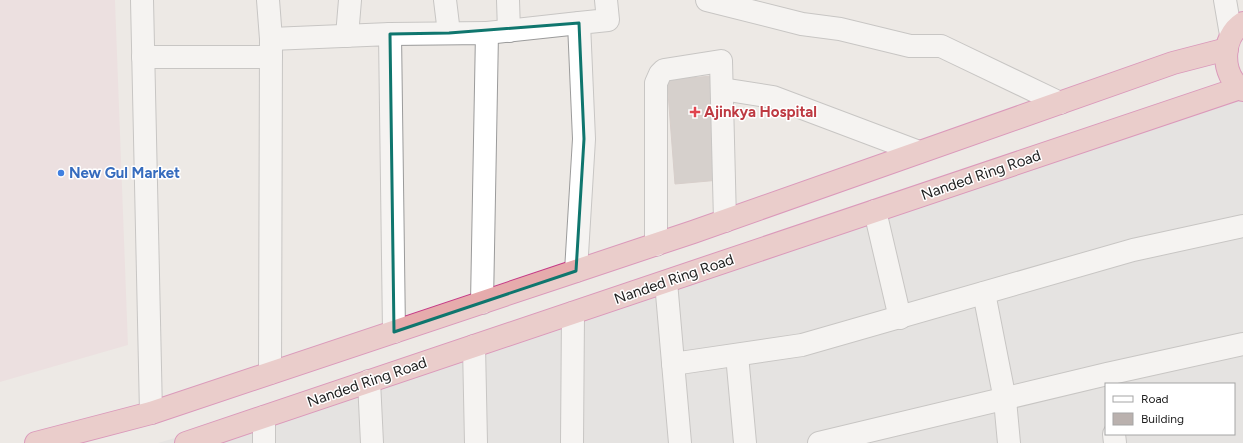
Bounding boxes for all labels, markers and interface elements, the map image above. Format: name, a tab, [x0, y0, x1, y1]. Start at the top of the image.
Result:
place label: Ajinkya Hospital	[704, 103, 817, 121]
marker: Ajinkya Hospital	[689, 106, 701, 118]
street label: Nanded Ring Road	[919, 146, 1043, 204]
place label: New Gul Market	[69, 164, 180, 182]
marker: New Gul Market	[56, 168, 66, 178]
street label: Nanded Ring Road	[612, 250, 736, 308]
street label: Nanded Ring Road	[305, 353, 429, 411]
legend	[1105, 383, 1235, 435]
text: Road	[1141, 392, 1169, 406]
text: Building	[1141, 412, 1184, 426]

